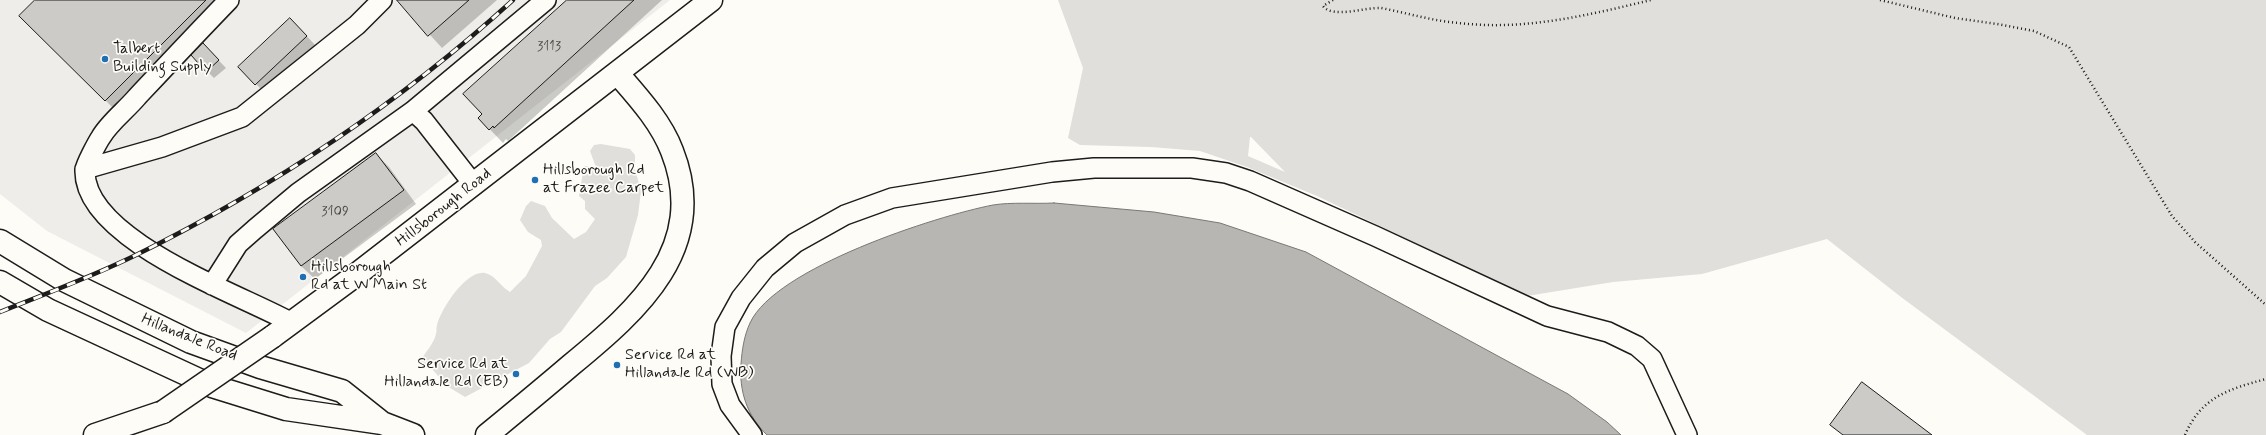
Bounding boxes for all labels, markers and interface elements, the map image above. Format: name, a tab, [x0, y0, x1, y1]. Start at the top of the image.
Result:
house number: 3113	[537, 39, 561, 55]
place label: Talbert Building Supply	[113, 40, 212, 78]
marker: Talbert Building Supply	[100, 54, 110, 64]
place label: Hillsborough Rd at Frazee Carpet	[543, 161, 664, 199]
street label: Hillsborough Road	[392, 165, 496, 251]
marker: Hillsborough Rd at Frazee Carpet	[530, 175, 540, 185]
house number: 3109	[321, 204, 349, 220]
place label: Hillsborough Rd at W Main St	[311, 258, 427, 296]
marker: Hillsborough Rd at W Main St	[298, 272, 308, 282]
street label: Hillandale Road	[138, 310, 240, 366]
place label: Service Rd at Hillandale Rd (WB)	[625, 346, 754, 384]
place label: Service Rd at Hillandale Rd (EB)	[384, 355, 508, 393]
marker: Service Rd at Hillandale Rd (WB)	[612, 360, 622, 370]
marker: Service Rd at Hillandale Rd (EB)	[511, 369, 521, 379]

